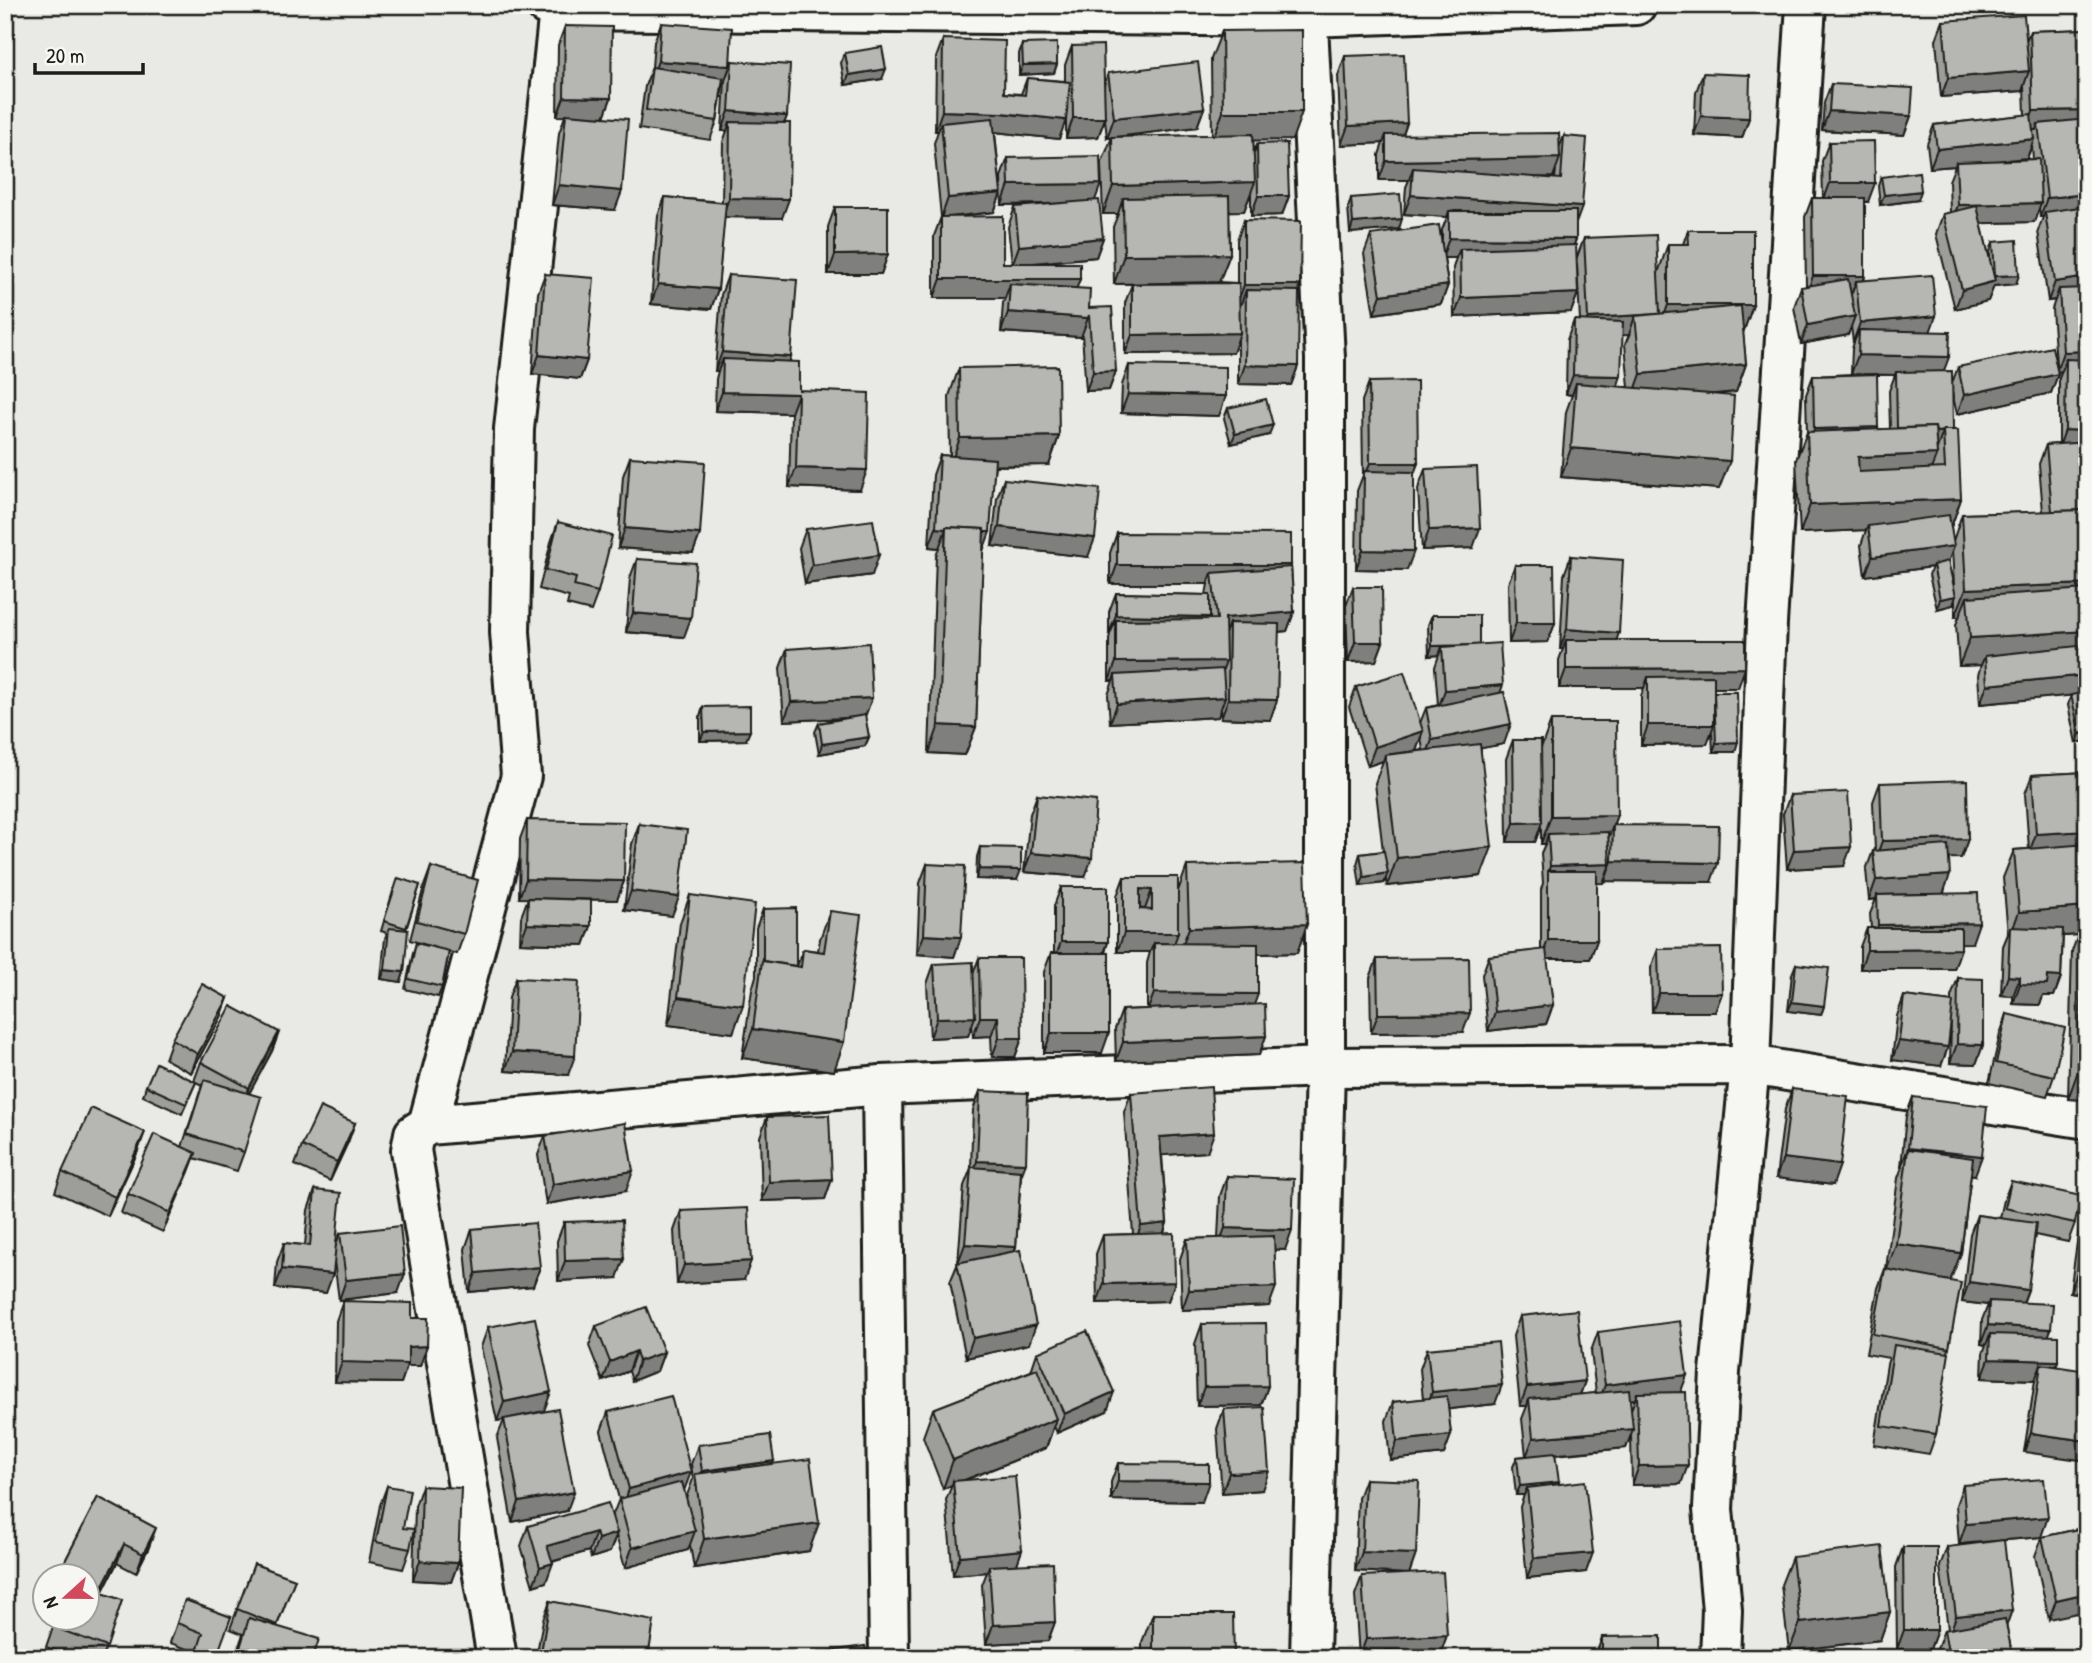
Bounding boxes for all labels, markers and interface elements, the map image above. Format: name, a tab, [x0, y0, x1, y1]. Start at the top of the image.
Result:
scale bar	[35, 32, 144, 76]
text: 20 m	[46, 41, 84, 70]
north arrow	[32, 1562, 102, 1632]
text: N	[36, 1594, 64, 1612]

